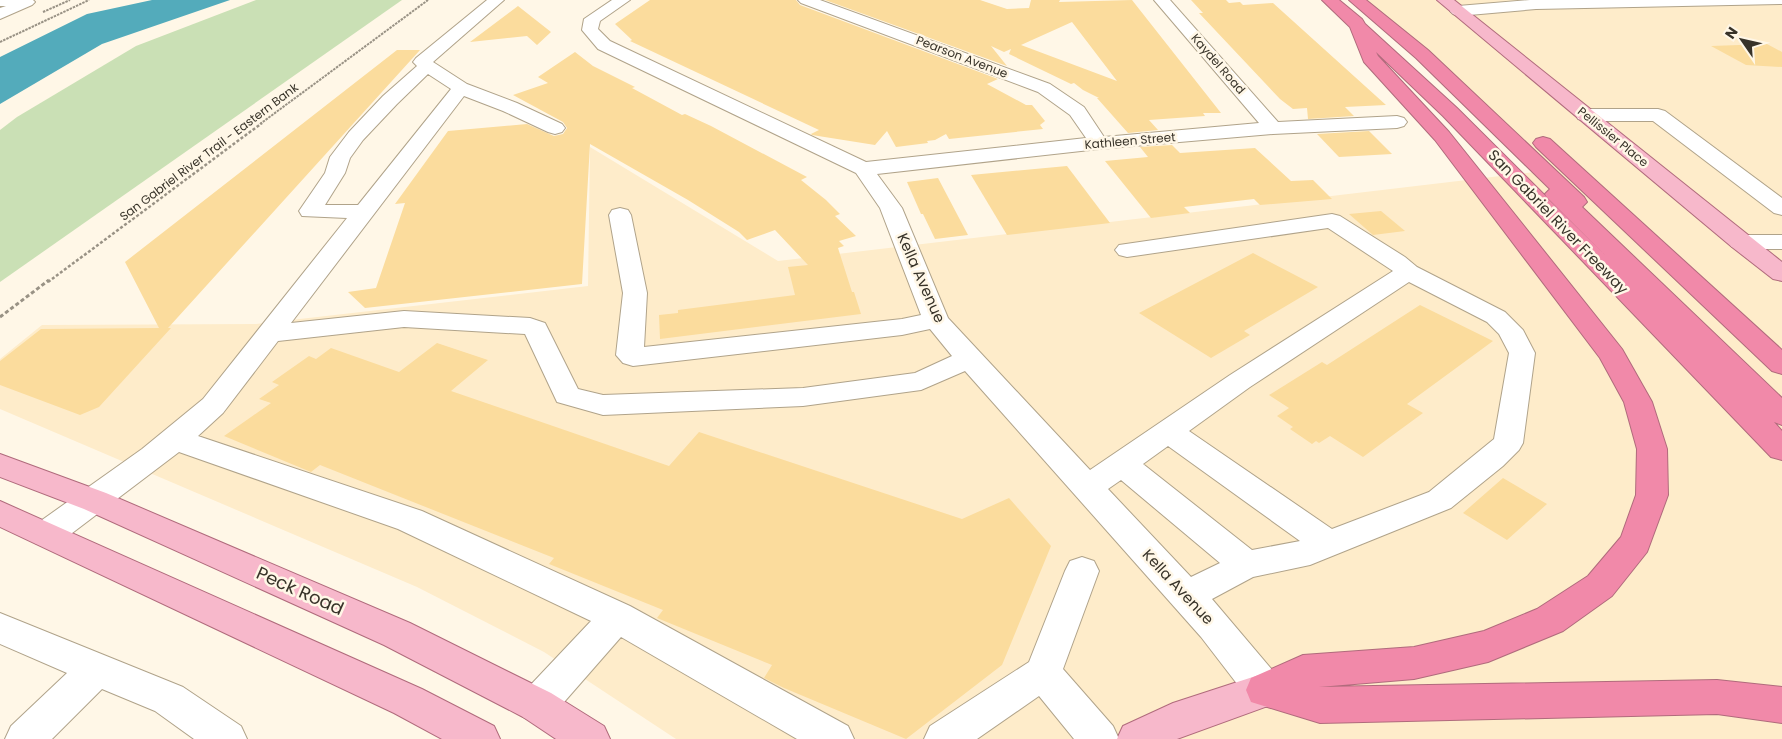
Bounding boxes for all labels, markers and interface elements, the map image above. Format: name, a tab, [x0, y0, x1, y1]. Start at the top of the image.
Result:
north arrow	[1717, 15, 1767, 65]
text: N	[1720, 23, 1742, 43]
street label: Kaydel Road	[1187, 30, 1249, 98]
street label: Pearson Avenue	[914, 31, 1010, 82]
street label: San Gabriel River Trail - Eastern Bank	[116, 78, 302, 225]
street label: Pellissier Place	[1574, 103, 1652, 170]
street label: Kathleen Street	[1084, 128, 1176, 153]
street label: San Gabriel River Freeway	[1484, 145, 1634, 299]
street label: Kella Avenue	[892, 230, 951, 326]
street label: Kella Avenue	[1138, 544, 1219, 629]
street label: Peck Road	[252, 560, 348, 621]

